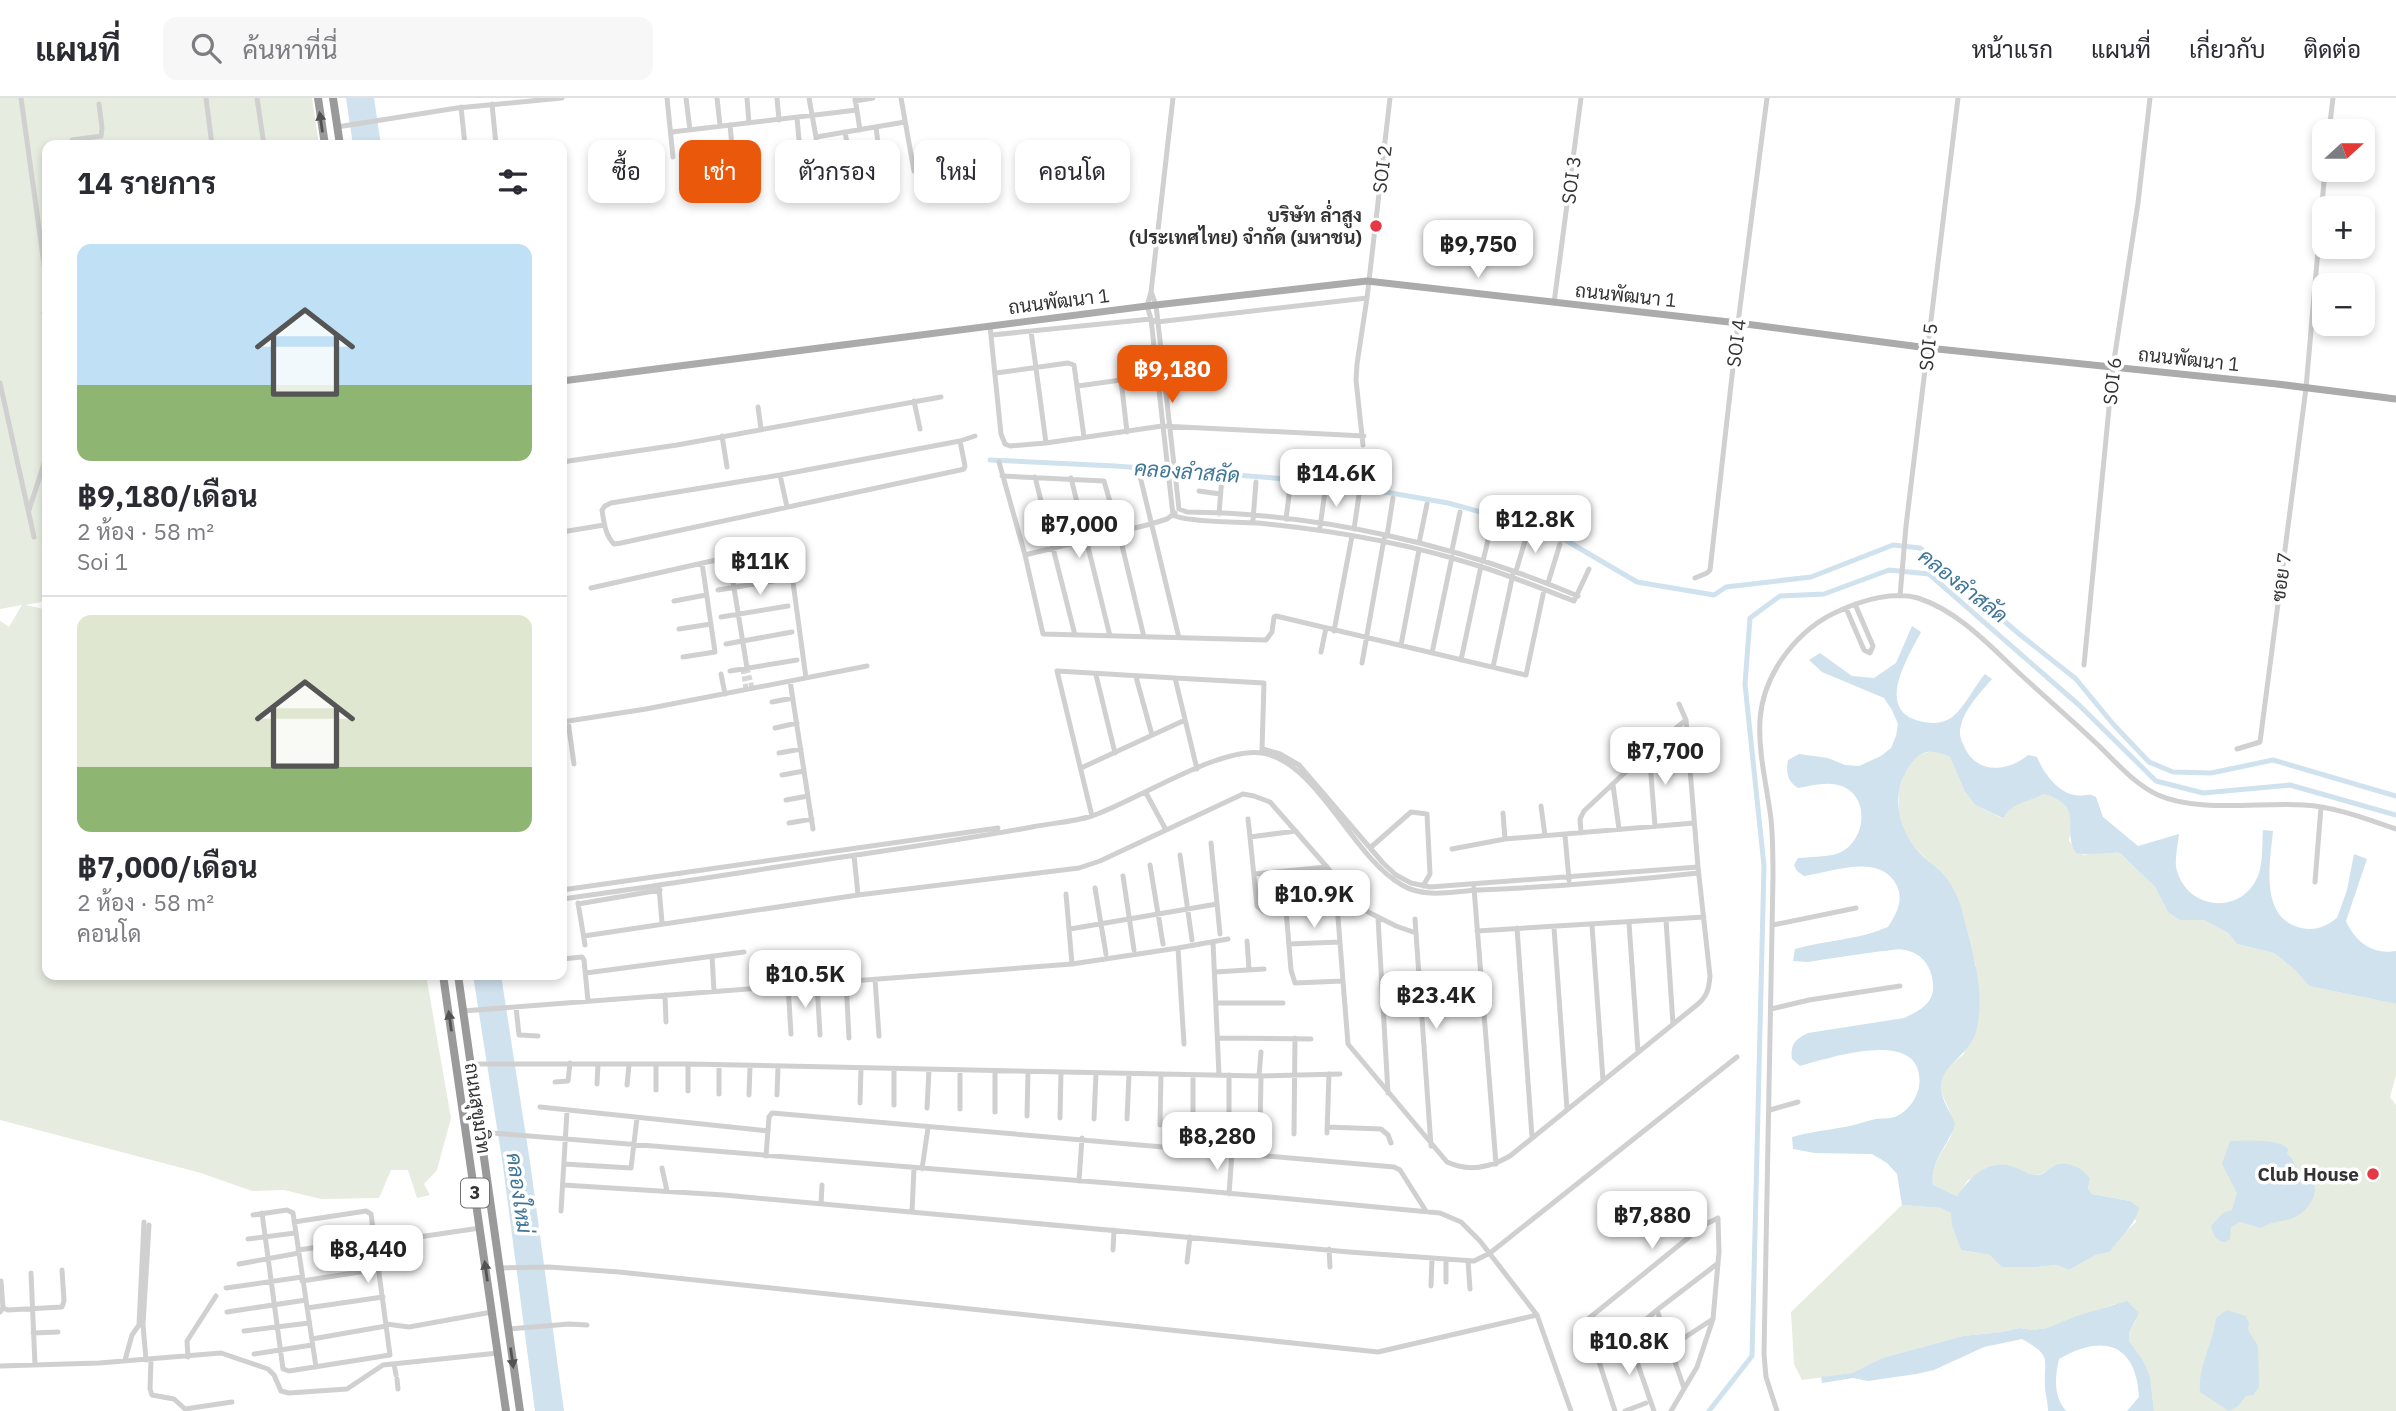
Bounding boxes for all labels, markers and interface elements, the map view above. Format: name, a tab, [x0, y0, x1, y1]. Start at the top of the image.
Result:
search box	[163, 17, 653, 80]
text: แผนที่	[35, 27, 121, 70]
icon: search	[187, 29, 225, 67]
text: ค้นหาที่นี่	[243, 32, 338, 66]
text: หน้าแรก	[1972, 33, 2053, 65]
text: แผนที่	[2091, 33, 2151, 65]
text: เกี่ยวกับ	[2189, 33, 2266, 65]
text: ติดต่อ	[2304, 33, 2361, 65]
one-way arrow	[316, 110, 327, 132]
north arrow	[2312, 119, 2375, 182]
map controls	[2312, 119, 2375, 336]
chip: ซื้อ	[588, 140, 665, 203]
chip: เช่า	[679, 140, 761, 203]
chip: ตัวกรอง	[775, 140, 900, 203]
chip: ใหม่	[914, 140, 1001, 203]
chip: คอนโด	[1015, 140, 1130, 203]
street label: SOI 2	[1367, 144, 1397, 194]
street label: SOI 3	[1556, 155, 1586, 205]
text: 14 รายการ	[77, 163, 216, 202]
icon: filters	[494, 163, 532, 201]
button: +	[2312, 196, 2375, 259]
place label: บริษัท ล่ำสูง (ประเทศไทย) จำกัด (มหาชน)	[1129, 200, 1362, 249]
marker: บริษัท ล่ำสูง (ประเทศไทย) จำกัด (มหาชน)	[1368, 218, 1384, 234]
pin: ฿9,750	[1421, 220, 1535, 280]
text: ฿9,750	[1439, 228, 1517, 258]
button: −	[2312, 273, 2375, 336]
street label: ถนนพัฒนา 1	[1574, 278, 1678, 312]
street label: ถนนพัฒนา 1	[1007, 283, 1111, 319]
icon: home	[242, 289, 368, 415]
street label: SOI 4	[1721, 318, 1751, 368]
street label: SOI 5	[1914, 322, 1942, 372]
street label: ถนนพัฒนา 1	[2137, 342, 2241, 376]
pin: ฿9,180	[1115, 345, 1229, 405]
text: ฿9,180	[1133, 353, 1211, 383]
street label: SOI 6	[2098, 356, 2126, 406]
pin: ฿14.6K	[1279, 450, 1393, 509]
water label: คลองลำสลัด	[1133, 453, 1241, 489]
text: ฿14.6K	[1296, 457, 1376, 487]
text: ฿9,180/เดือน	[77, 476, 258, 515]
pin: ฿12.8K	[1478, 496, 1592, 555]
pin: ฿7,000	[1022, 500, 1136, 560]
text: ฿12.8K	[1495, 503, 1575, 533]
text: ฿7,000	[1040, 508, 1118, 538]
text: 2 ห้อง · 58 m²	[77, 516, 214, 546]
pin: ฿11K	[719, 538, 801, 597]
water label: คลองลำสลัด	[1913, 542, 2014, 629]
text: ฿11K	[731, 545, 789, 575]
text: Soi 1	[77, 546, 128, 576]
street label: ซอย 7	[2266, 551, 2296, 603]
icon: home	[242, 661, 368, 787]
pin: ฿7,700	[1608, 728, 1722, 787]
text: ฿7,700	[1626, 735, 1704, 765]
text: ฿7,000/เดือน	[77, 847, 258, 886]
pin: ฿10.9K	[1257, 870, 1371, 930]
text: ฿10.9K	[1274, 878, 1354, 908]
text: 2 ห้อง · 58 m²	[77, 887, 214, 917]
text: คอนโด	[77, 918, 141, 948]
pin: ฿10.5K	[748, 950, 862, 1010]
text: ฿10.5K	[765, 958, 845, 988]
pin: ฿23.4K	[1379, 972, 1493, 1031]
text: ฿23.4K	[1396, 979, 1476, 1009]
one-way arrow	[444, 1010, 455, 1032]
street label: ถนนสุขุมวิท	[459, 1061, 496, 1155]
pin: ฿8,280	[1160, 1112, 1274, 1172]
text: ฿8,280	[1178, 1120, 1256, 1150]
water label: คลองใหม่	[500, 1151, 540, 1236]
place label: Club House	[2257, 1162, 2359, 1186]
marker: Club House	[2365, 1166, 2381, 1182]
road number: 3	[461, 1178, 489, 1208]
pin: ฿7,880	[1595, 1192, 1709, 1251]
text: ฿7,880	[1613, 1199, 1691, 1229]
pin: ฿8,440	[311, 1226, 425, 1285]
text: ฿8,440	[329, 1233, 407, 1263]
one-way arrow	[480, 1260, 491, 1282]
pin: ฿10.8K	[1572, 1318, 1686, 1377]
text: ฿10.8K	[1589, 1325, 1669, 1355]
one-way arrow	[507, 1347, 518, 1369]

